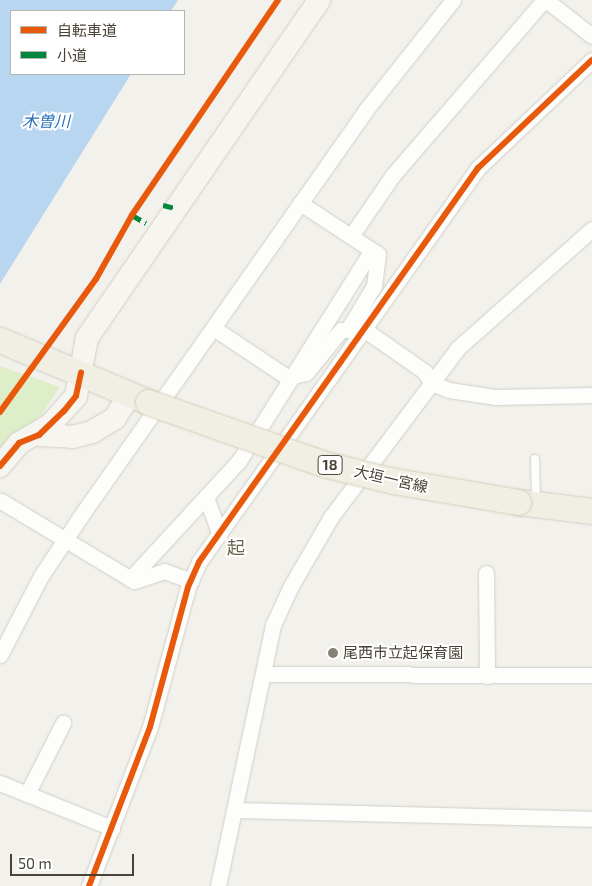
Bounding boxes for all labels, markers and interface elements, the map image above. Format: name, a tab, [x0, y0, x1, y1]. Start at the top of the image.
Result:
legend	[10, 10, 185, 75]
text: 自転車道	[57, 21, 117, 39]
text: 小道	[57, 46, 87, 64]
water label: 木曽川	[22, 111, 70, 131]
road number: 18	[318, 454, 342, 476]
street label: 大垣一宮線	[352, 462, 430, 496]
district label: 起	[227, 536, 245, 558]
place label: 尾西市立起保育園	[343, 644, 463, 662]
marker: 尾西市立起保育園	[327, 647, 339, 659]
scale bar	[12, 844, 136, 876]
text: 50 m	[18, 854, 52, 872]

